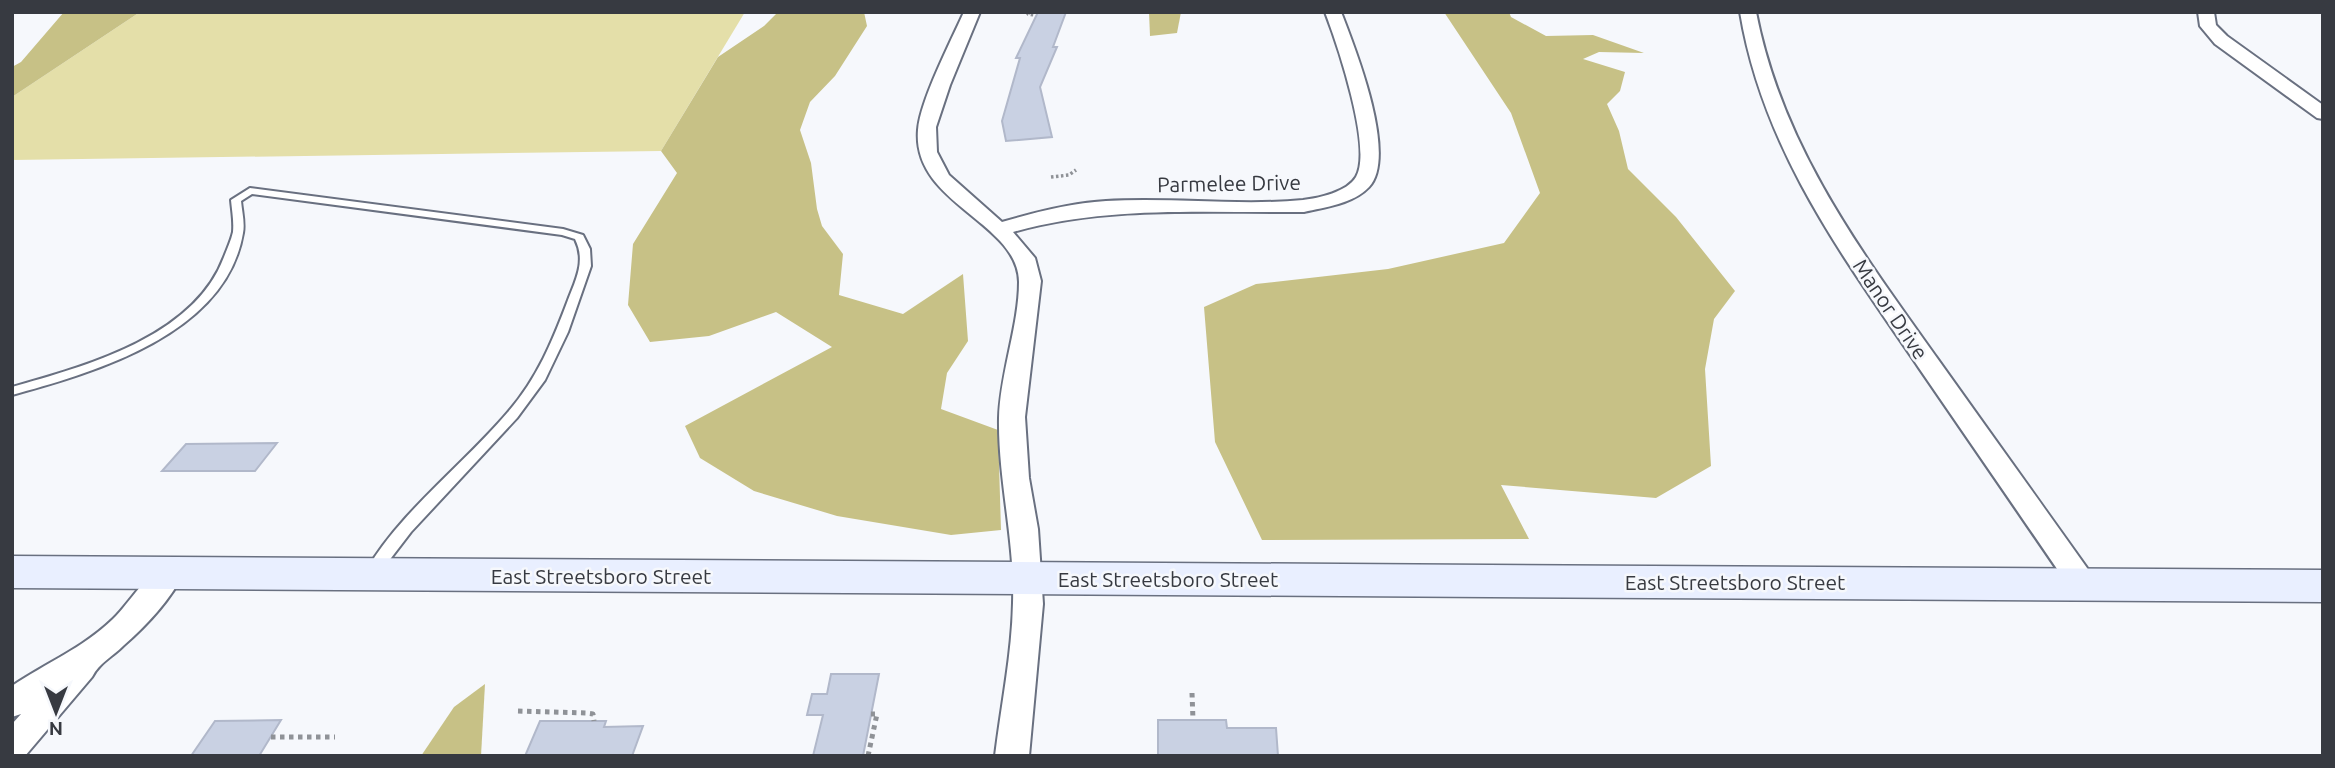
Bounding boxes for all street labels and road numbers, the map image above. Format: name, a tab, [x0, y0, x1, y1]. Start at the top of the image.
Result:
street label: Parmelee Drive	[1157, 170, 1301, 196]
street label: Manor Drive	[1849, 254, 1933, 364]
street label: East Streetsboro Street	[491, 564, 711, 588]
street label: East Streetsboro Street	[1058, 567, 1278, 591]
street label: East Streetsboro Street	[1625, 570, 1845, 594]

